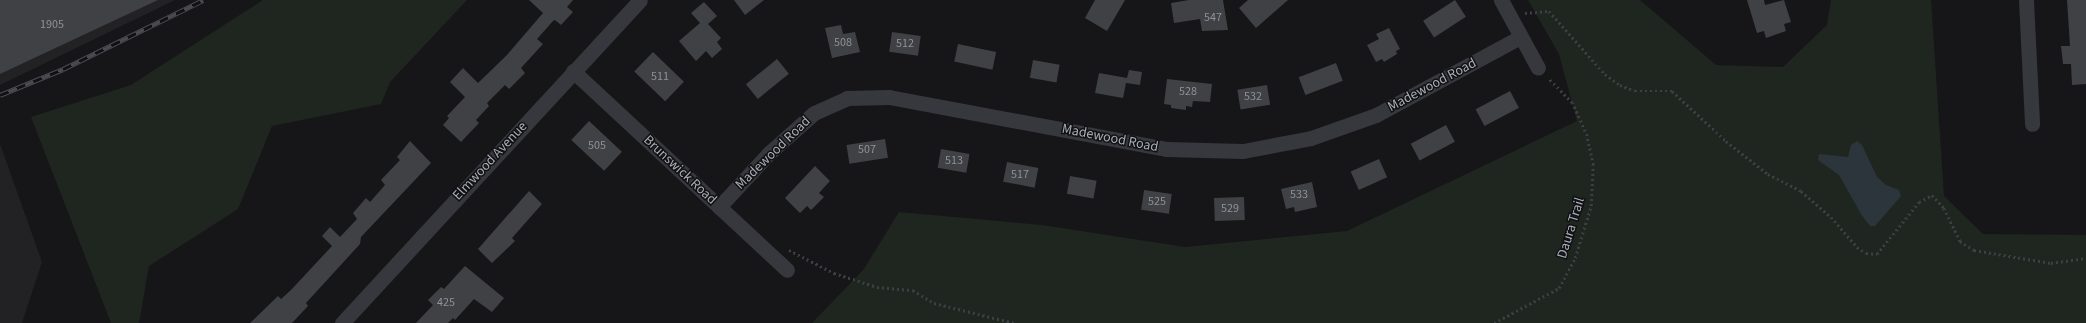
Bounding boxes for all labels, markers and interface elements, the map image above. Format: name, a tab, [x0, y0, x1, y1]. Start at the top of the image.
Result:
house number: 547	[1204, 11, 1222, 25]
house number: 1905	[40, 18, 64, 32]
house number: 508	[834, 36, 852, 50]
house number: 512	[896, 37, 914, 51]
street label: Madewood Road	[1385, 55, 1479, 115]
house number: 511	[651, 70, 669, 84]
house number: 528	[1179, 85, 1197, 99]
house number: 532	[1244, 90, 1262, 104]
street label: Madewood Road	[732, 113, 814, 193]
street label: Elmwood Avenue	[449, 118, 531, 204]
street label: Madewood Road	[1060, 120, 1160, 156]
street label: Brunswick Road	[640, 132, 720, 208]
house number: 505	[588, 139, 606, 153]
house number: 507	[858, 143, 876, 157]
house number: 513	[945, 154, 963, 168]
house number: 517	[1011, 168, 1029, 182]
house number: 533	[1290, 188, 1308, 202]
house number: 525	[1148, 195, 1166, 209]
street label: Daura Trail	[1554, 195, 1588, 261]
house number: 529	[1221, 202, 1239, 216]
house number: 425	[437, 296, 455, 310]

